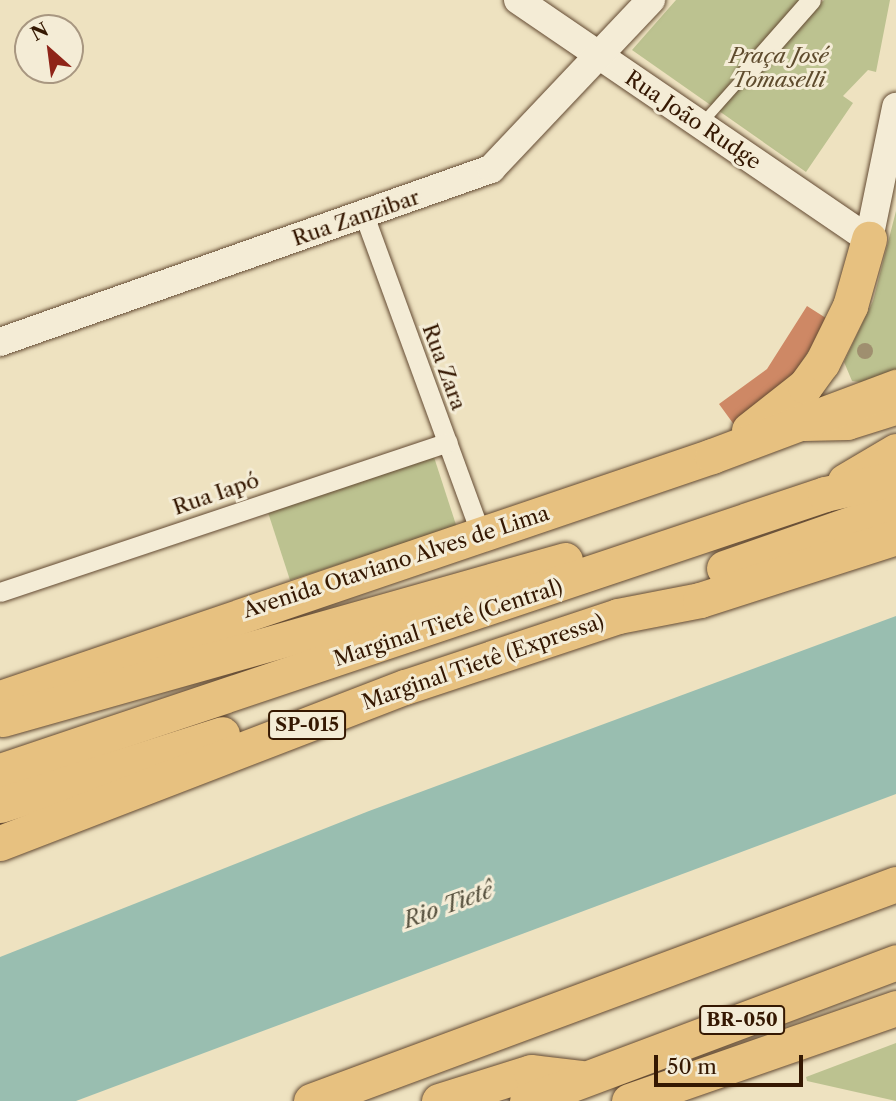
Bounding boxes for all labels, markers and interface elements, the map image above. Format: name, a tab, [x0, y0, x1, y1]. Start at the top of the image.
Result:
north arrow	[14, 14, 84, 84]
text: N	[27, 18, 53, 46]
park label: Praça José Tomaselli	[729, 43, 829, 93]
street label: Rua João Rudge	[620, 65, 766, 175]
street label: Rua Zanzibar	[289, 184, 423, 252]
street label: Rua Zara	[417, 320, 471, 414]
street label: Rua Iapó	[170, 467, 262, 521]
street label: Avenida Otaviano Alves de Lima	[239, 500, 553, 624]
street label: Marginal Tietê (Central)	[330, 574, 566, 672]
street label: Marginal Tietê (Expressa)	[359, 609, 607, 715]
road number: SP-015	[267, 710, 347, 740]
water label: Rio Tietê	[399, 876, 497, 934]
road number: BR-050	[698, 1004, 786, 1036]
scale bar	[658, 1042, 807, 1086]
text: 50 m	[667, 1054, 717, 1079]

